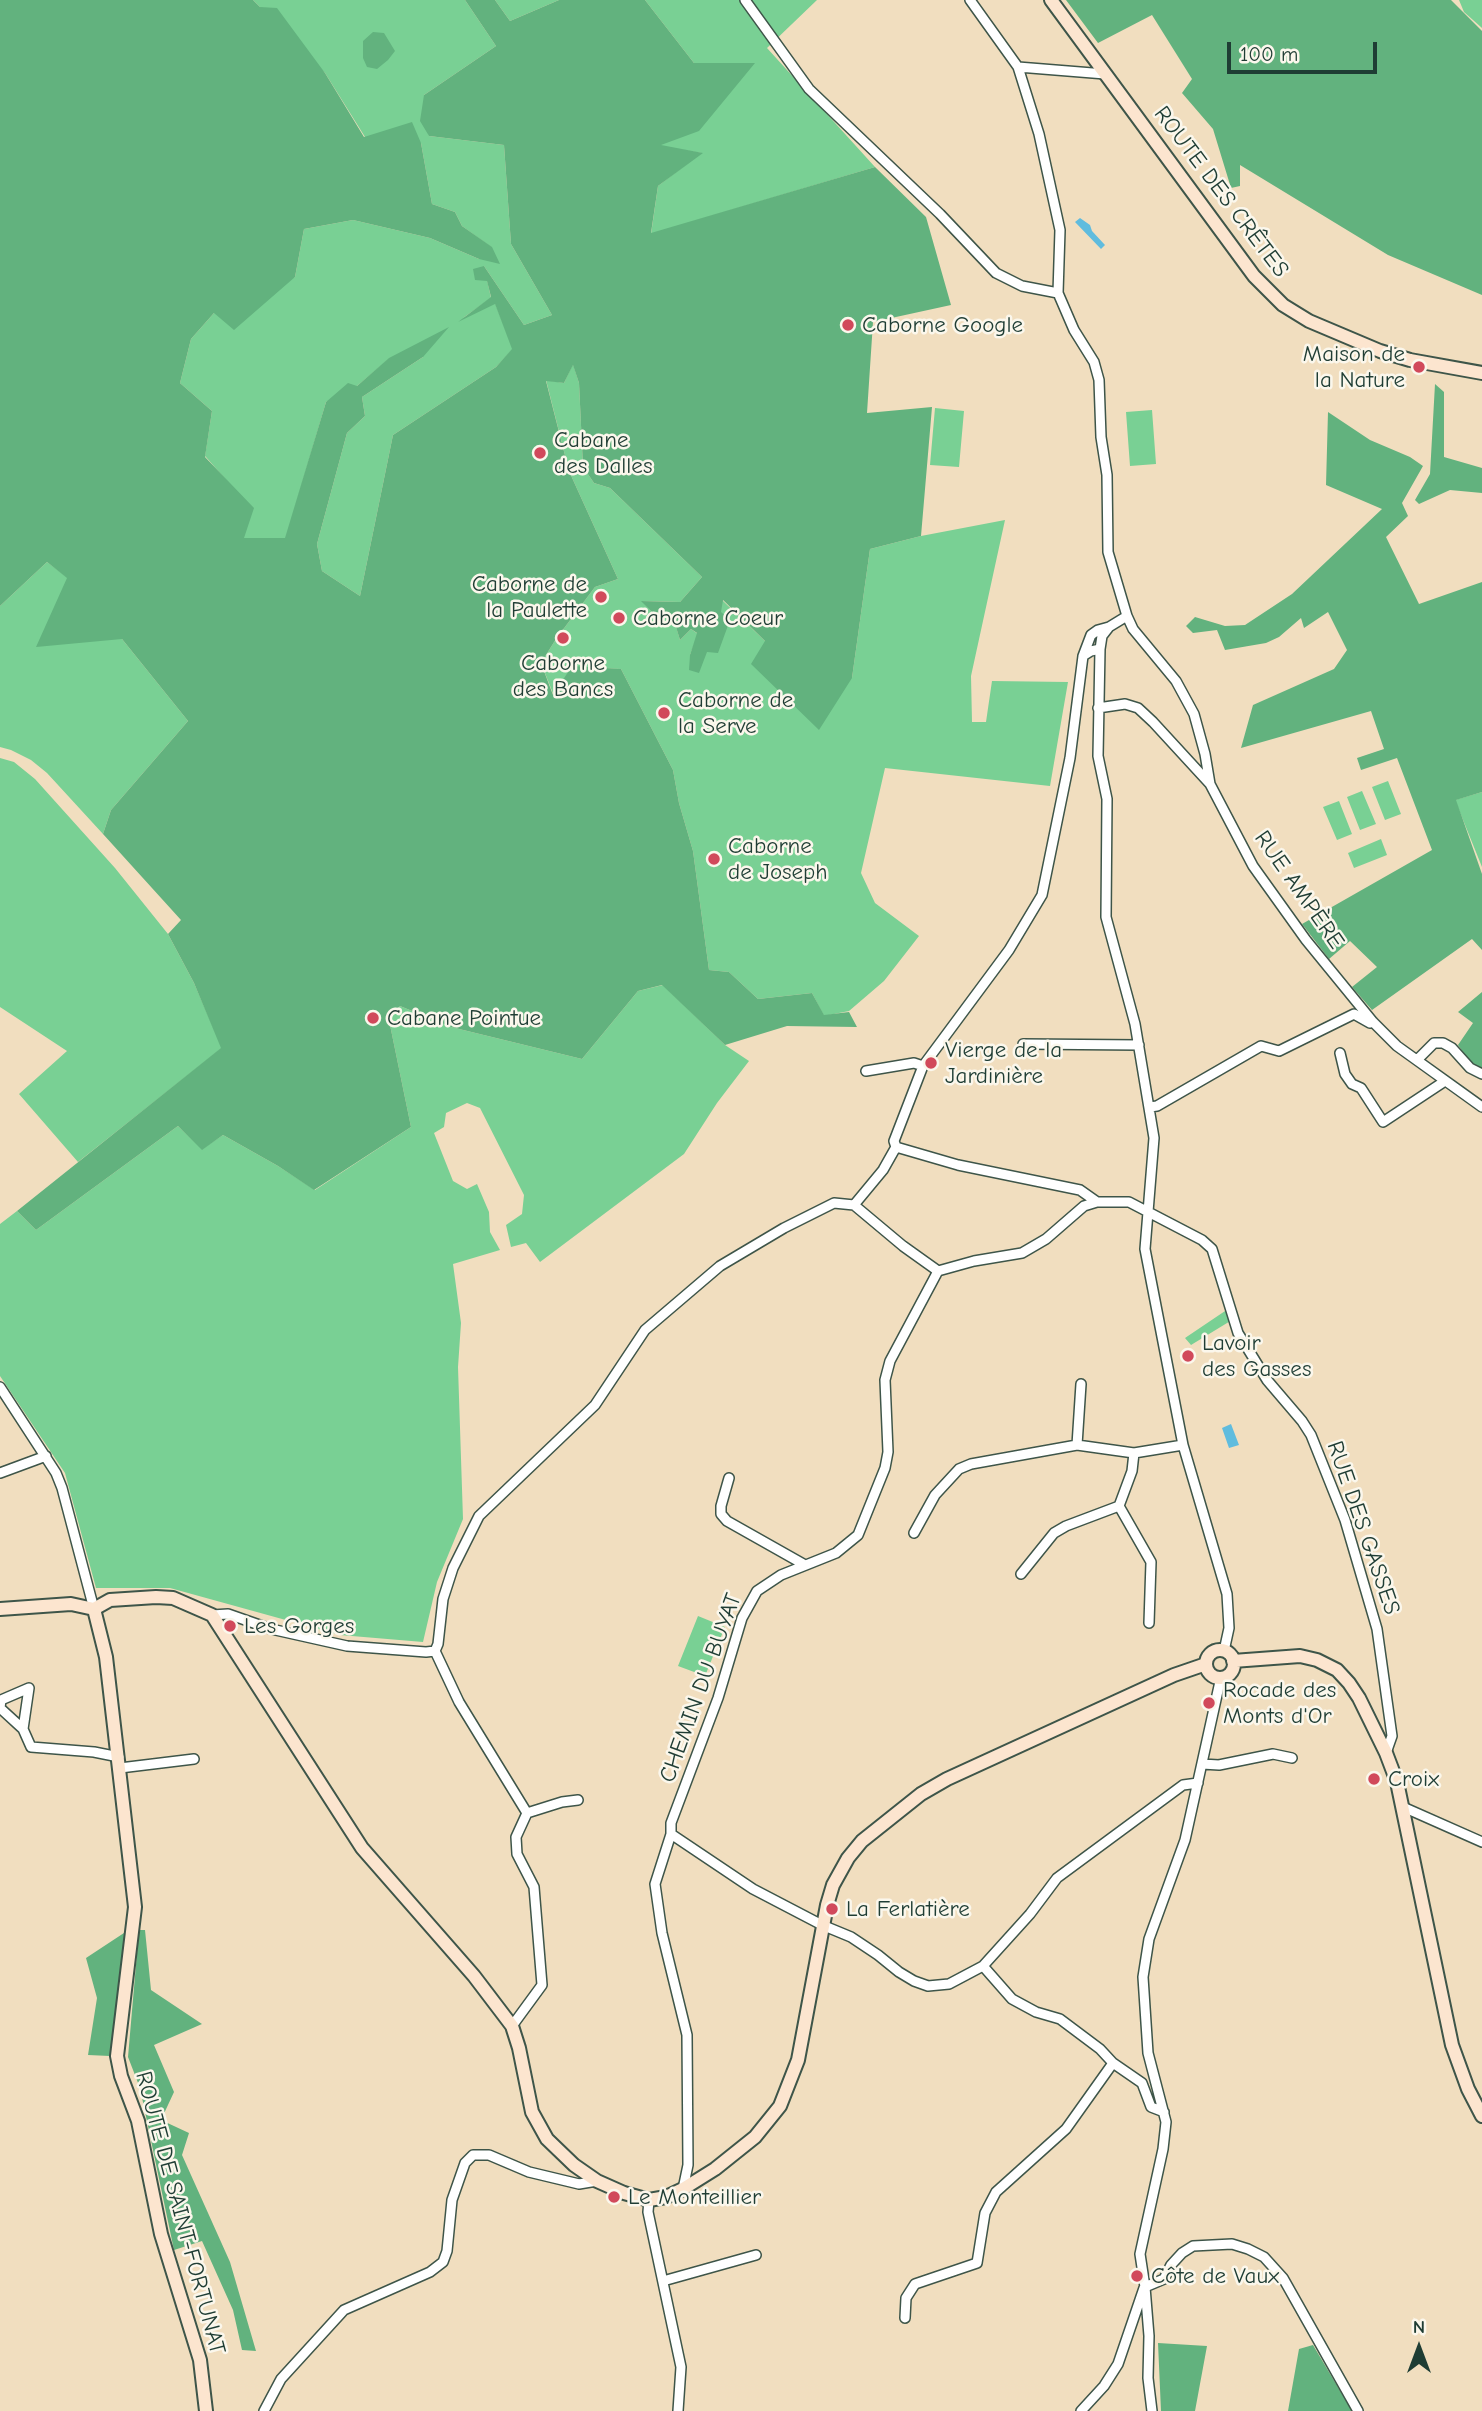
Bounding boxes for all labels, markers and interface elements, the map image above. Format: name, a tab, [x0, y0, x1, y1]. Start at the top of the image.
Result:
scale bar	[1230, 28, 1380, 72]
text: 100 m	[1240, 42, 1298, 66]
street label: ROUTE DES CRÊTES	[1148, 101, 1294, 283]
place label: Caborne Google	[862, 311, 1023, 339]
marker: Caborne Google	[840, 317, 856, 333]
place label: Maison de la Nature	[1303, 340, 1405, 394]
marker: Maison de la Nature	[1411, 359, 1427, 375]
place label: Cabane des Dalles	[554, 426, 652, 480]
marker: Cabane des Dalles	[532, 445, 548, 461]
place label: Caborne de la Paulette	[472, 570, 587, 624]
marker: Caborne de la Paulette	[593, 589, 609, 605]
place label: Caborne Coeur	[633, 604, 783, 632]
marker: Caborne Coeur	[611, 610, 627, 626]
marker: Caborne des Bancs	[555, 630, 571, 646]
place label: Caborne des Bancs	[513, 649, 613, 703]
place label: Caborne de la Serve	[678, 686, 793, 740]
marker: Caborne de la Serve	[656, 705, 672, 721]
street label: RUE AMPÈRE	[1248, 826, 1350, 954]
place label: Caborne de Joseph	[728, 832, 827, 886]
marker: Caborne de Joseph	[706, 851, 722, 867]
place label: Cabane Pointue	[387, 1004, 541, 1032]
marker: Cabane Pointue	[365, 1010, 381, 1026]
place label: Vierge de la Jardinière	[945, 1036, 1062, 1090]
marker: Vierge de la Jardinière	[923, 1055, 939, 1071]
place label: Lavoir des Gasses	[1202, 1329, 1311, 1383]
marker: Lavoir des Gasses	[1180, 1348, 1196, 1364]
street label: RUE DES GASSES	[1320, 1438, 1406, 1618]
street label: CHEMIN DU BUYAT	[654, 1590, 748, 1786]
place label: Les Gorges	[244, 1612, 354, 1640]
marker: Les Gorges	[222, 1618, 238, 1634]
place label: Rocade des Monts d'Or	[1223, 1676, 1336, 1730]
marker: Rocade des Monts d'Or	[1201, 1695, 1217, 1711]
place label: Croix	[1388, 1765, 1439, 1793]
marker: Croix	[1366, 1771, 1382, 1787]
place label: La Ferlatière	[846, 1895, 970, 1923]
marker: La Ferlatière	[824, 1901, 840, 1917]
street label: ROUTE DE SAINT-FORTUNAT	[129, 2069, 231, 2357]
place label: Le Monteillier	[628, 2183, 761, 2211]
marker: Le Monteillier	[606, 2189, 622, 2205]
place label: Côte de Vaux	[1151, 2262, 1279, 2290]
marker: Côte de Vaux	[1129, 2268, 1145, 2284]
north arrow	[1384, 2313, 1454, 2383]
text: N	[1413, 2316, 1425, 2338]

